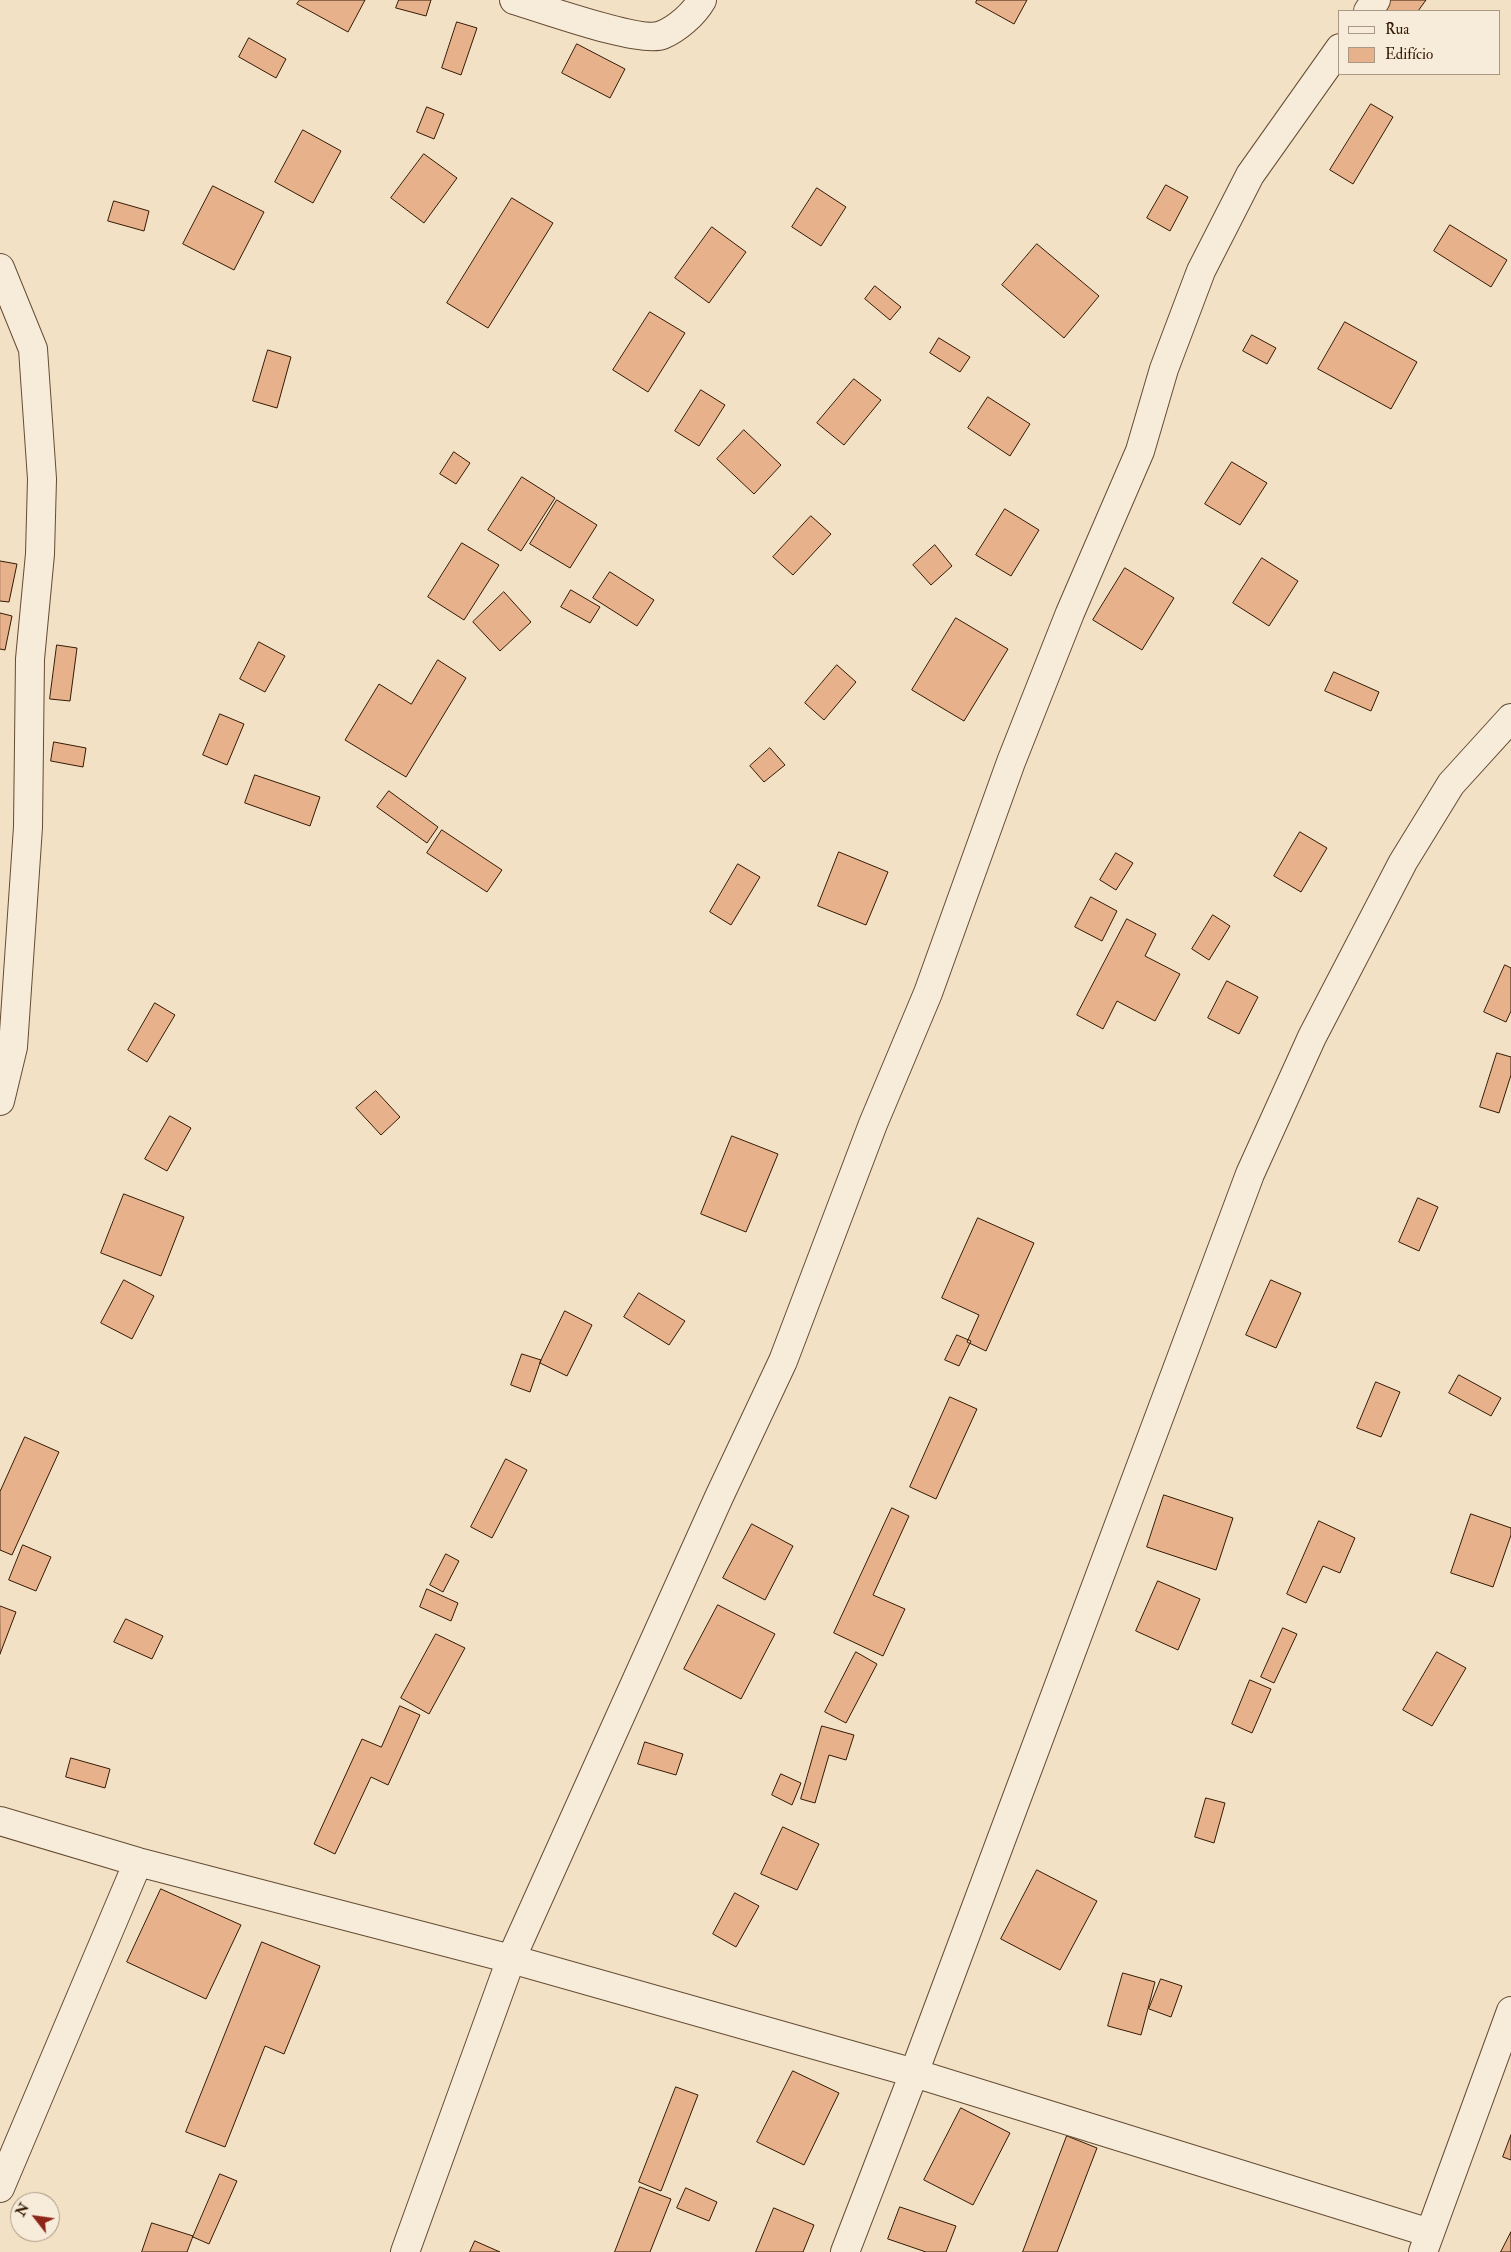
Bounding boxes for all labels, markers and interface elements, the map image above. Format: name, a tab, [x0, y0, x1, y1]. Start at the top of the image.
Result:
legend	[1338, 10, 1501, 75]
text: Rua	[1385, 20, 1410, 39]
text: Edifício	[1385, 45, 1433, 64]
north arrow	[10, 2192, 60, 2242]
text: N	[12, 2200, 33, 2219]

